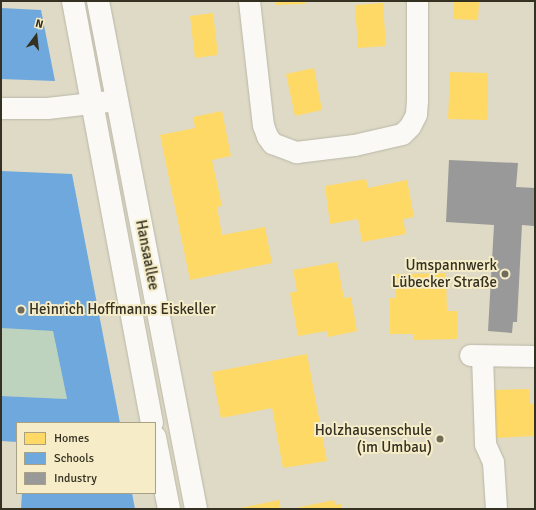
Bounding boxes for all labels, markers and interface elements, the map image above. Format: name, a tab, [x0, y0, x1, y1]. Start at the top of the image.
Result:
north arrow	[16, 16, 56, 56]
text: N	[34, 17, 45, 31]
street label: Hansaallee	[131, 218, 163, 292]
place label: Umspannwerk Lübecker Straße	[392, 256, 497, 291]
marker: Umspannwerk Lübecker Straße	[500, 269, 510, 279]
place label: Heinrich Hoffmanns Eiskeller	[29, 301, 216, 319]
marker: Heinrich Hoffmanns Eiskeller	[16, 305, 26, 315]
place label: Holzhausenschule (im Umbau)	[315, 421, 432, 456]
legend	[16, 422, 156, 494]
text: Homes	[54, 431, 89, 446]
marker: Holzhausenschule (im Umbau)	[435, 434, 445, 444]
text: Schools	[54, 451, 94, 466]
text: Industry	[54, 471, 97, 486]

